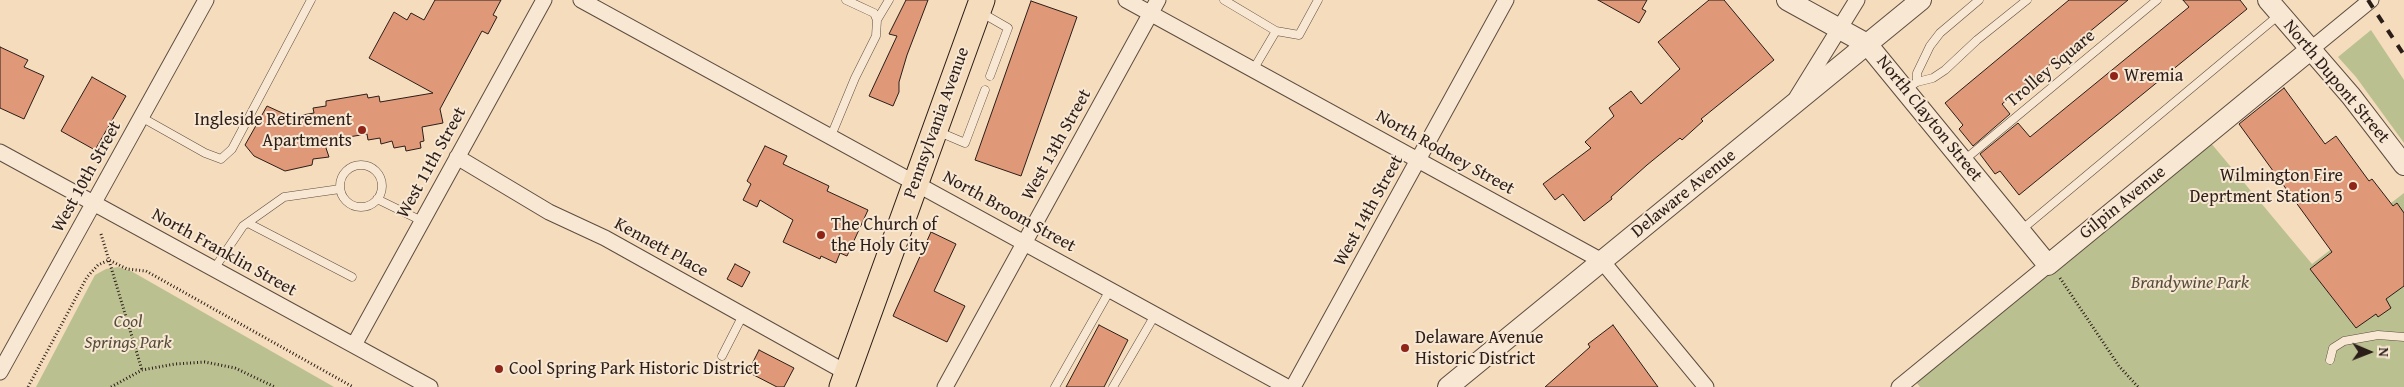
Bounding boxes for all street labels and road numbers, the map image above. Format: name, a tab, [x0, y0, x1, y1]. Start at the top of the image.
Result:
street label: North Dupont Street	[2278, 16, 2394, 148]
street label: Trolley Square	[2002, 25, 2100, 113]
street label: Pennsylvania Avenue	[900, 44, 974, 202]
street label: North Clayton Street	[1871, 51, 1987, 187]
street label: West 13th Street	[1018, 86, 1096, 204]
street label: West 11th Street	[393, 104, 471, 222]
street label: North Rodney Street	[1372, 106, 1518, 200]
street label: West 10th Street	[48, 118, 126, 236]
street label: Delaware Avenue	[1627, 145, 1741, 243]
street label: West 14th Street	[1330, 152, 1408, 270]
street label: Gilpin Avenue	[2075, 162, 2171, 244]
street label: North Broom Street	[939, 167, 1079, 257]
street label: North Franklin Street	[148, 204, 300, 302]
street label: Kennett Place	[610, 213, 712, 283]

